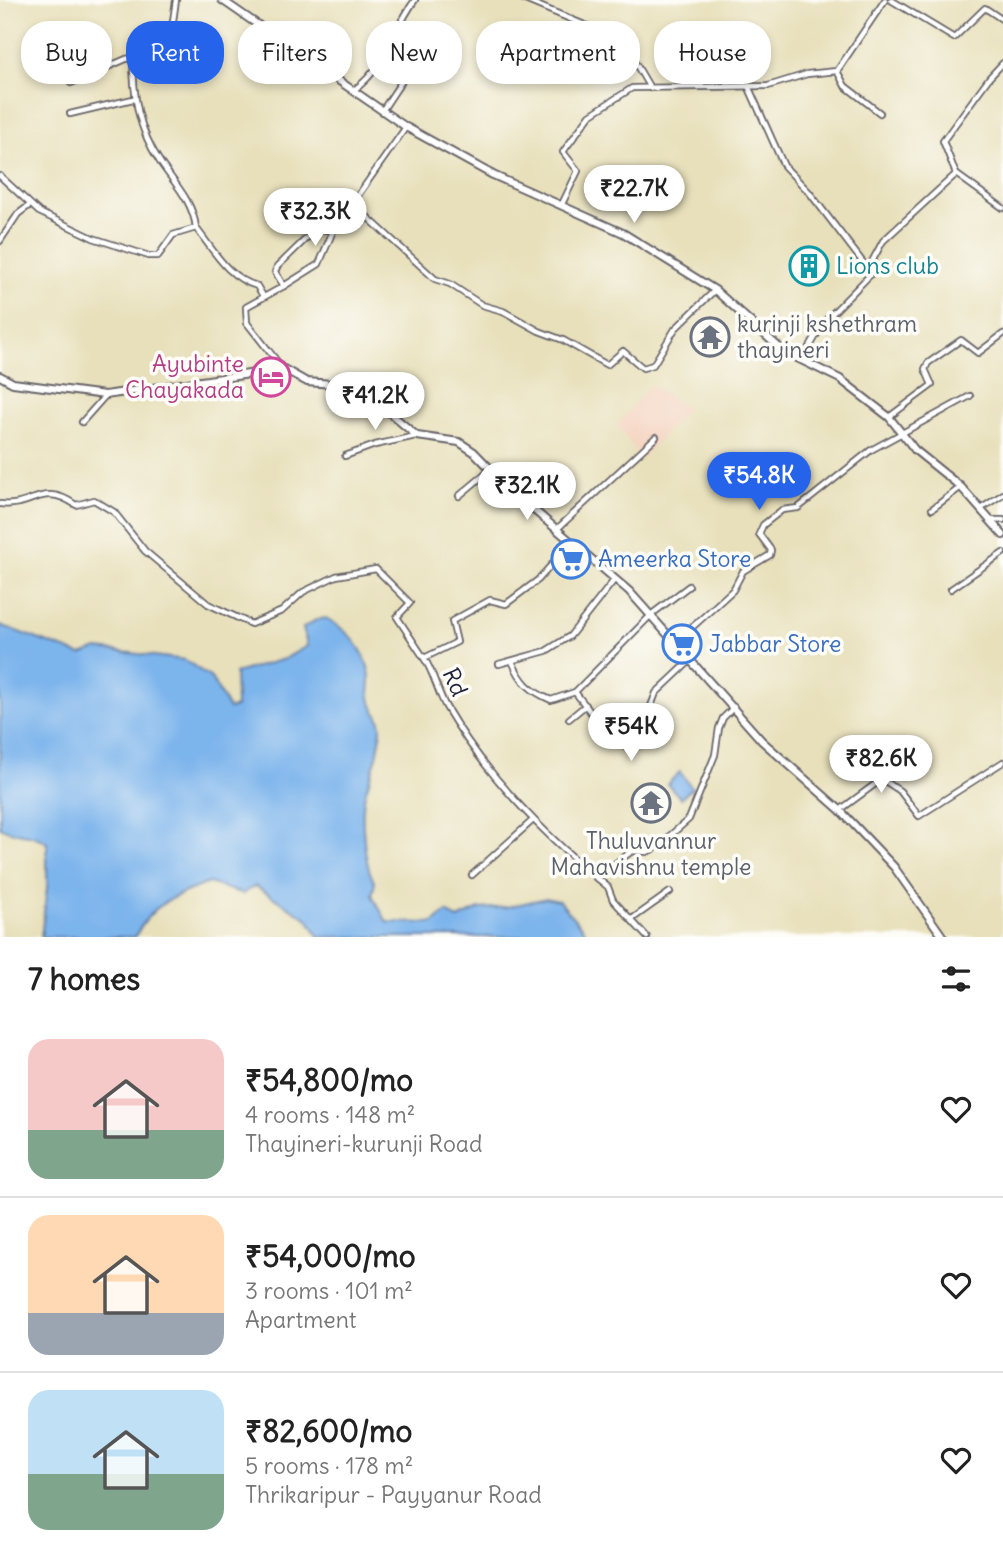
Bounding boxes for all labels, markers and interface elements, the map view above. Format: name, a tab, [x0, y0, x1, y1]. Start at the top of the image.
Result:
chip: Buy	[21, 21, 112, 84]
chip: Rent	[126, 21, 224, 84]
chip: Filters	[238, 21, 352, 84]
chip: New	[366, 21, 462, 84]
chip: Apartment	[476, 21, 640, 84]
chip: House	[654, 21, 771, 84]
pin: ₹22.7K	[577, 166, 691, 225]
text: ₹22.7K	[600, 173, 668, 202]
pin: ₹32.3K	[258, 188, 372, 248]
text: ₹32.3K	[280, 196, 350, 225]
building icon: Lions club	[788, 245, 830, 287]
place label: Lions club	[836, 251, 939, 280]
place label: kurinji kshethram thayineri	[737, 309, 917, 364]
temple icon: kurinji kshethram thayineri	[689, 316, 731, 358]
place label: Ayubinte Chayakada	[125, 349, 244, 404]
hotel icon: Ayubinte Chayakada	[250, 356, 292, 398]
pin: ₹41.2K	[318, 372, 432, 432]
text: ₹41.2K	[342, 380, 408, 409]
pin: ₹54.8K	[702, 452, 816, 512]
text: ₹54.8K	[723, 460, 795, 489]
pin: ₹32.1K	[470, 462, 584, 522]
text: ₹32.1K	[494, 470, 560, 499]
supermarket icon: Ameerka Store	[550, 538, 592, 580]
place label: Ameerka Store	[598, 544, 751, 573]
supermarket icon: Jabbar Store	[661, 623, 703, 665]
place label: Jabbar Store	[709, 629, 841, 658]
street label: Rd	[437, 663, 474, 701]
pin: ₹54K	[590, 704, 672, 763]
text: ₹54K	[604, 711, 658, 740]
pin: ₹82.6K	[824, 736, 938, 795]
text: ₹82.6K	[845, 743, 917, 772]
temple icon: Thuluvannur Mahavishnu temple	[630, 782, 672, 824]
place label: Thuluvannur Mahavishnu temple	[551, 826, 751, 881]
text: 7 homes	[28, 960, 140, 998]
icon: filters	[937, 960, 975, 998]
text: ₹54,800/mo	[245, 1061, 413, 1099]
icon: home	[84, 1067, 168, 1151]
icon: heart	[937, 1090, 975, 1128]
text: 4 rooms · 148 m²	[245, 1100, 415, 1129]
text: Thayineri-kurunji Road	[245, 1129, 482, 1158]
text: ₹54,000/mo	[245, 1237, 416, 1275]
icon: home	[84, 1243, 168, 1327]
icon: heart	[937, 1266, 975, 1304]
text: 3 rooms · 101 m²	[245, 1276, 413, 1305]
text: Apartment	[245, 1305, 357, 1334]
text: ₹82,600/mo	[245, 1412, 412, 1450]
icon: home	[84, 1418, 168, 1502]
icon: heart	[937, 1441, 975, 1479]
text: 5 rooms · 178 m²	[245, 1451, 413, 1480]
text: Thrikaripur - Payyanur Road	[245, 1480, 542, 1509]

